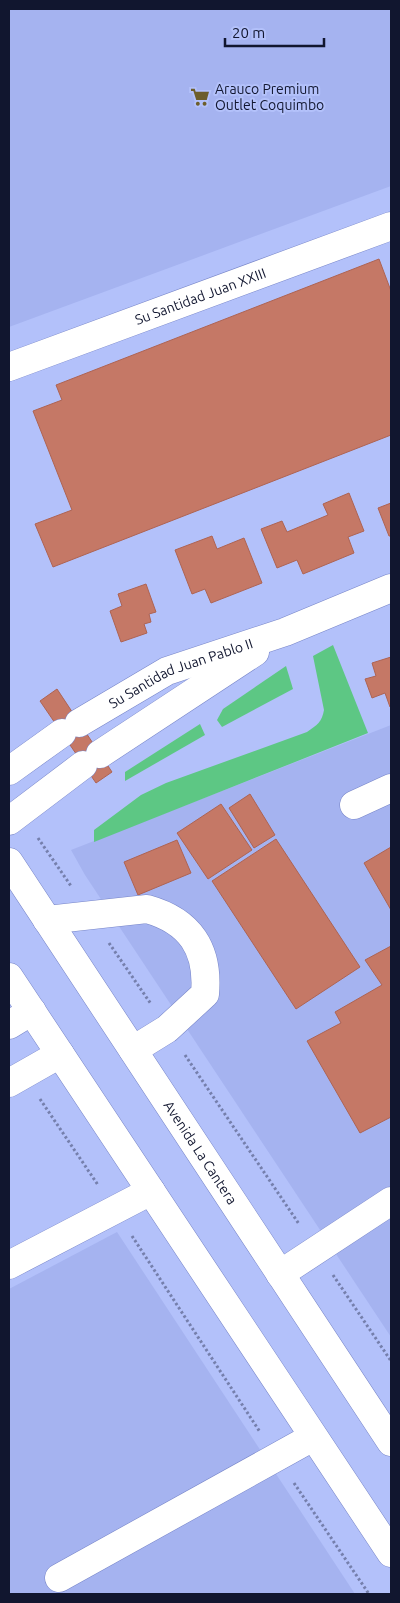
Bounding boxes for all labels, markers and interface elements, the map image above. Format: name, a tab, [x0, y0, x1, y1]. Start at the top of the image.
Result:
scale bar	[225, 15, 324, 47]
text: 20 m	[232, 24, 265, 41]
place label: Arauco Premium Outlet Coquimbo	[215, 81, 324, 113]
supermarket icon: Arauco Premium Outlet Coquimbo	[189, 86, 211, 108]
street label: Su Santidad Juan XXIII	[133, 265, 268, 328]
street label: Su Santidad Juan Pablo II	[106, 635, 255, 712]
street label: Avenida La Cantera	[161, 1098, 240, 1207]

